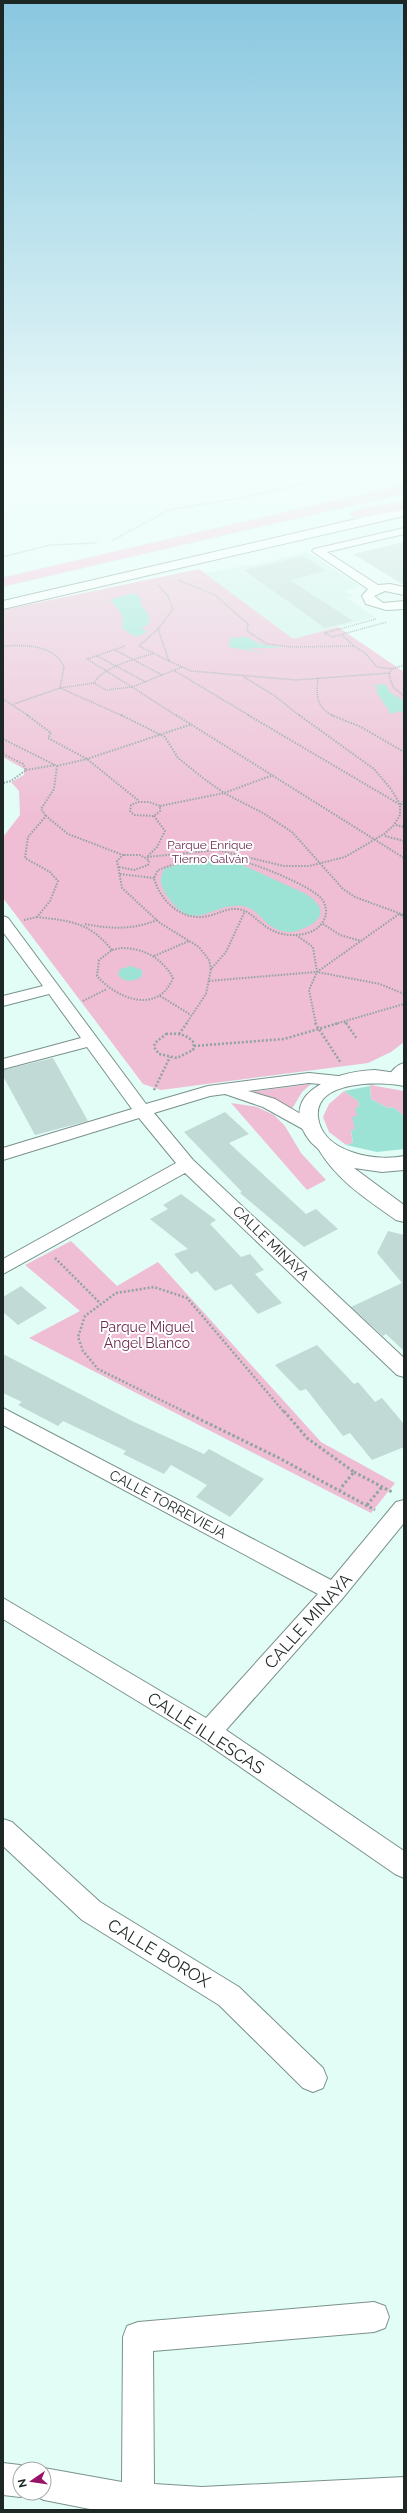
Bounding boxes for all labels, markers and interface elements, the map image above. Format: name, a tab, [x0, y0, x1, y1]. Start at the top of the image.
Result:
park label: Parque Enrique Tierno Galván	[167, 838, 253, 866]
street label: CALLE MINAYA	[230, 1203, 313, 1284]
park label: Parque Miguel Ángel Blanco	[100, 1319, 194, 1351]
street label: CALLE TORREVIEJA	[107, 1466, 230, 1542]
street label: CALLE MINAYA	[260, 1569, 356, 1673]
street label: CALLE ILLESCAS	[144, 1688, 268, 1778]
street label: CALLE BOROX	[104, 1915, 214, 1991]
north arrow	[12, 2461, 52, 2501]
text: N	[15, 2478, 30, 2489]

